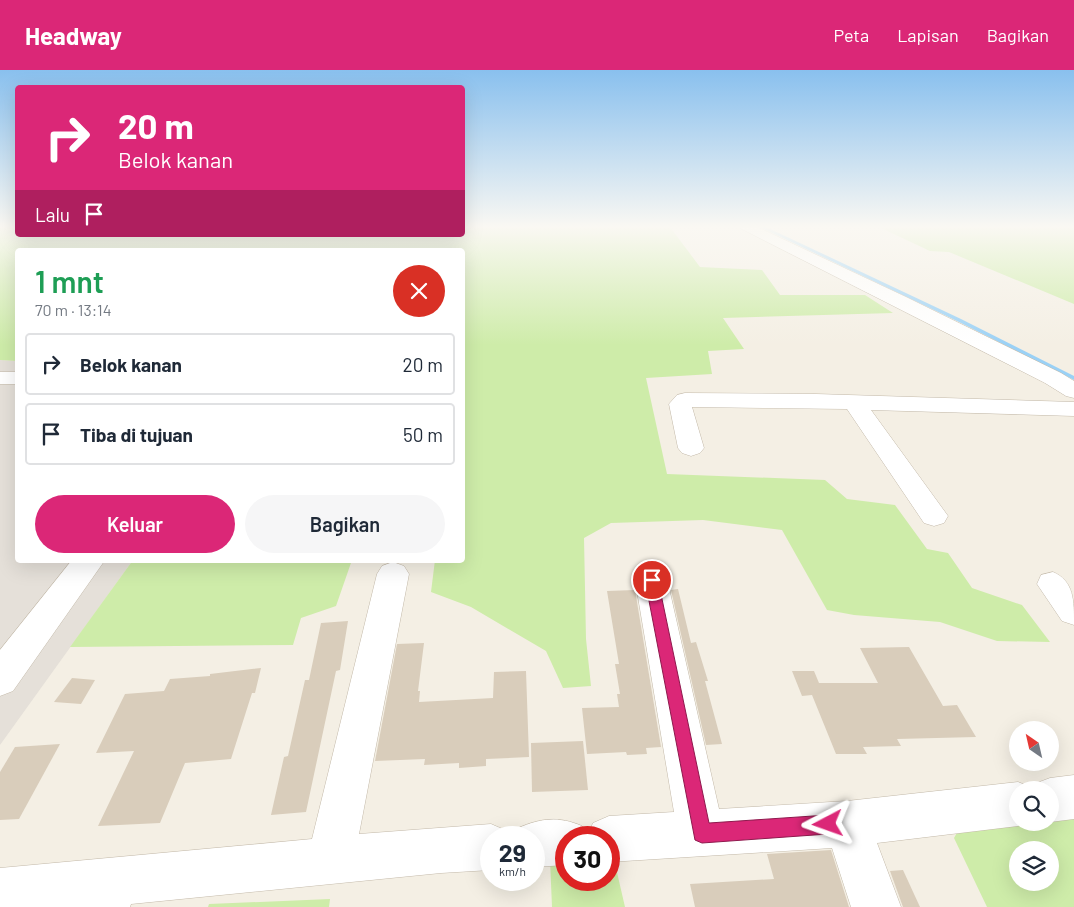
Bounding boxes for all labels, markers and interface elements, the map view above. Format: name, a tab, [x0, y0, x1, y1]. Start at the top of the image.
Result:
text: Headway	[25, 21, 122, 50]
text: Peta	[834, 24, 869, 46]
text: Lapisan	[897, 24, 959, 46]
text: Bagikan	[987, 24, 1049, 46]
text: 20 m	[118, 104, 194, 146]
icon: right	[35, 105, 100, 170]
text: Belok kanan	[118, 146, 233, 172]
icon: arrive	[80, 200, 108, 228]
text: Lalu	[35, 203, 70, 226]
text: 1 mnt	[35, 263, 104, 299]
button: close	[393, 265, 445, 317]
text: 70 m · 13:14	[35, 300, 111, 319]
icon: right	[37, 350, 65, 378]
text: Belok kanan	[80, 353, 182, 376]
text: 20 m	[403, 353, 443, 376]
icon: arrive	[37, 420, 65, 448]
text: Tiba di tujuan	[80, 423, 193, 446]
text: 50 m	[403, 423, 443, 446]
button: Keluar	[35, 495, 235, 553]
button: Bagikan	[245, 495, 445, 553]
pin	[631, 559, 673, 601]
icon: arrive	[638, 566, 666, 594]
north arrow	[1009, 721, 1059, 771]
map controls	[1009, 721, 1059, 891]
button: search	[1009, 781, 1059, 831]
position arrow	[801, 797, 853, 849]
speed limit sign: 30	[555, 826, 620, 891]
text: 29	[499, 837, 526, 867]
button: layers	[1009, 841, 1059, 891]
text: km/h	[499, 864, 526, 878]

